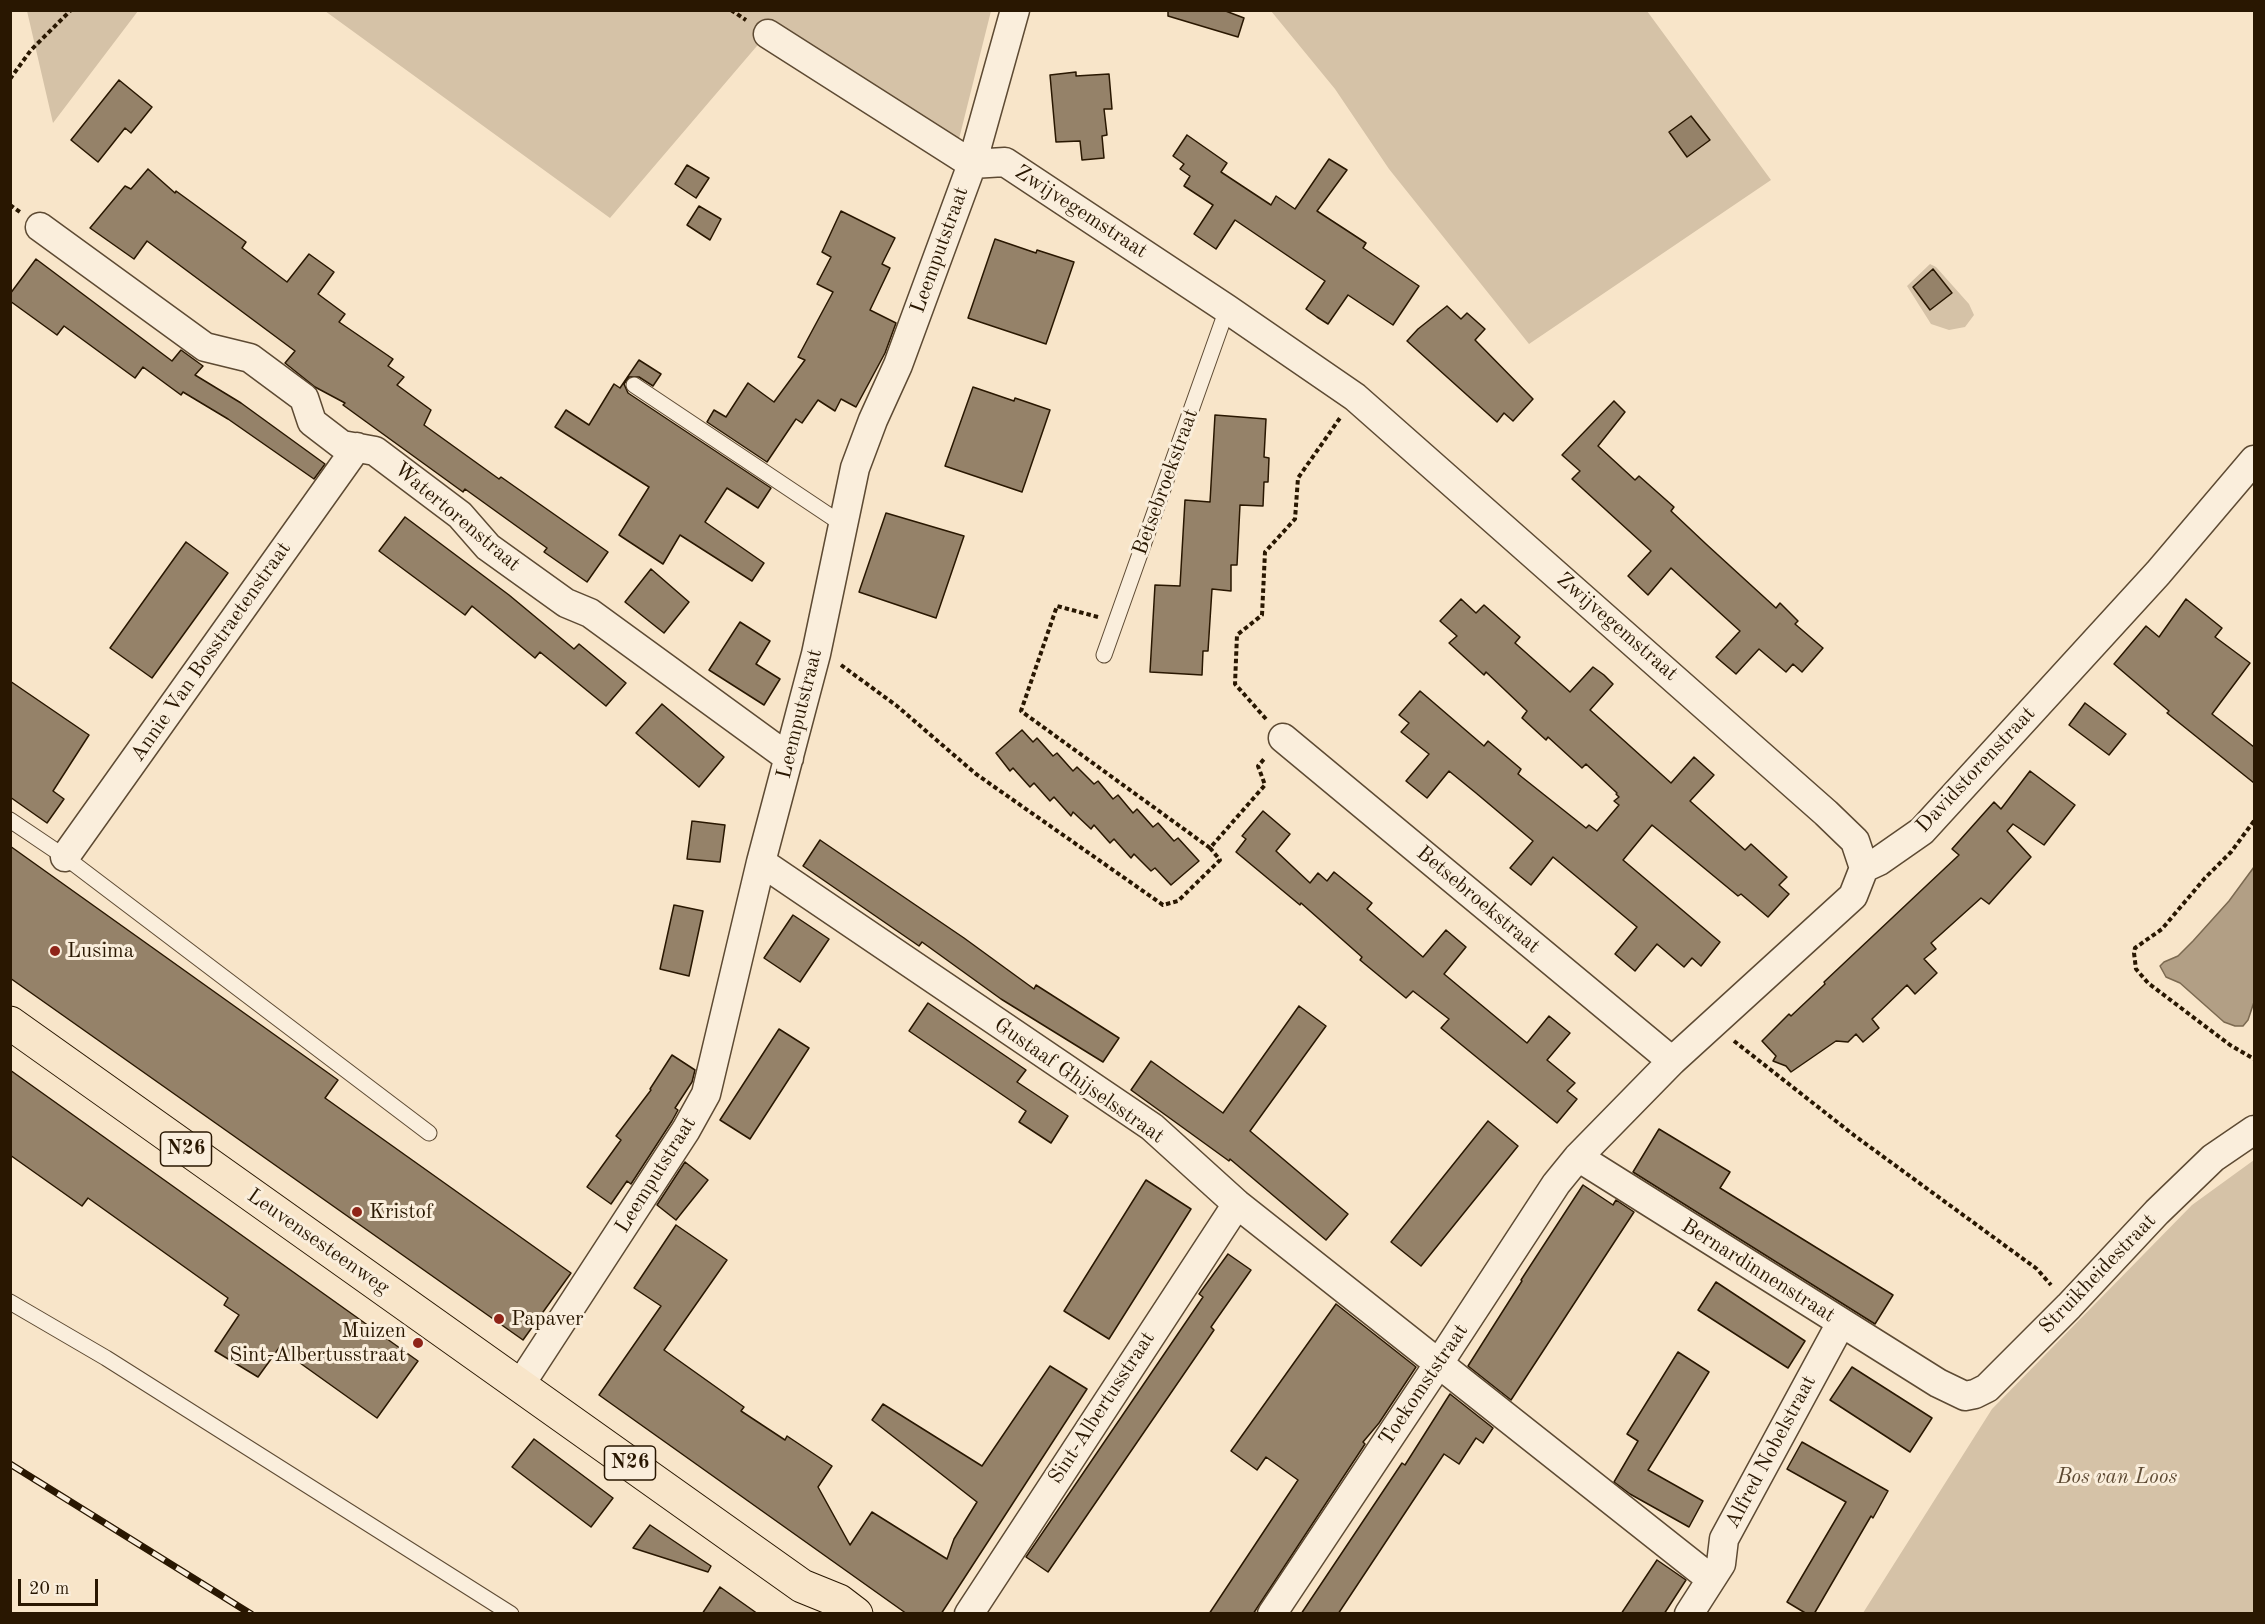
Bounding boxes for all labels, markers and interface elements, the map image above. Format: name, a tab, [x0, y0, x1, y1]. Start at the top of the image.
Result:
street label: Zwijvegemstraat	[1010, 160, 1152, 264]
street label: Leemputstraat	[905, 183, 975, 317]
street label: Betsebroekstraat	[1128, 405, 1204, 559]
street label: Watertorenstraat	[389, 457, 525, 577]
street label: Annie Van Bosstraetenstraat	[125, 537, 297, 767]
street label: Zwijvegemstraat	[1551, 567, 1683, 687]
street label: Leemputstraat	[772, 647, 828, 781]
street label: Davidstorenstraat	[1911, 702, 2041, 838]
street label: Betsebroekstraat	[1411, 841, 1545, 959]
place label: Lusima	[67, 938, 134, 964]
marker: Lusima	[48, 944, 62, 958]
street label: Gustaaf Ghijselsstraat	[989, 1013, 1169, 1149]
street label: Leemputstraat	[610, 1112, 702, 1238]
road number: N26	[160, 1132, 212, 1166]
street label: Leuvensesteenweg	[242, 1183, 394, 1301]
place label: Kristof	[369, 1199, 433, 1225]
marker: Kristof	[350, 1205, 364, 1219]
street label: Struikheidestraat	[2034, 1209, 2162, 1339]
street label: Bernardinnenstraat	[1676, 1214, 1840, 1328]
place label: Papaver	[511, 1306, 584, 1332]
marker: Papaver	[492, 1312, 506, 1326]
place label: Muizen Sint-Albertusstraat	[229, 1318, 406, 1368]
street label: Toekomststraat	[1374, 1319, 1474, 1451]
street label: Sint-Albertusstraat	[1043, 1327, 1161, 1489]
marker: Muizen Sint-Albertusstraat	[411, 1336, 425, 1350]
street label: Alfred Nobelstraat	[1720, 1371, 1822, 1533]
road number: N26	[604, 1446, 656, 1480]
park label: Bos van Loos	[2057, 1464, 2177, 1490]
scale bar	[21, 1567, 100, 1605]
text: 20 m	[29, 1580, 69, 1598]

